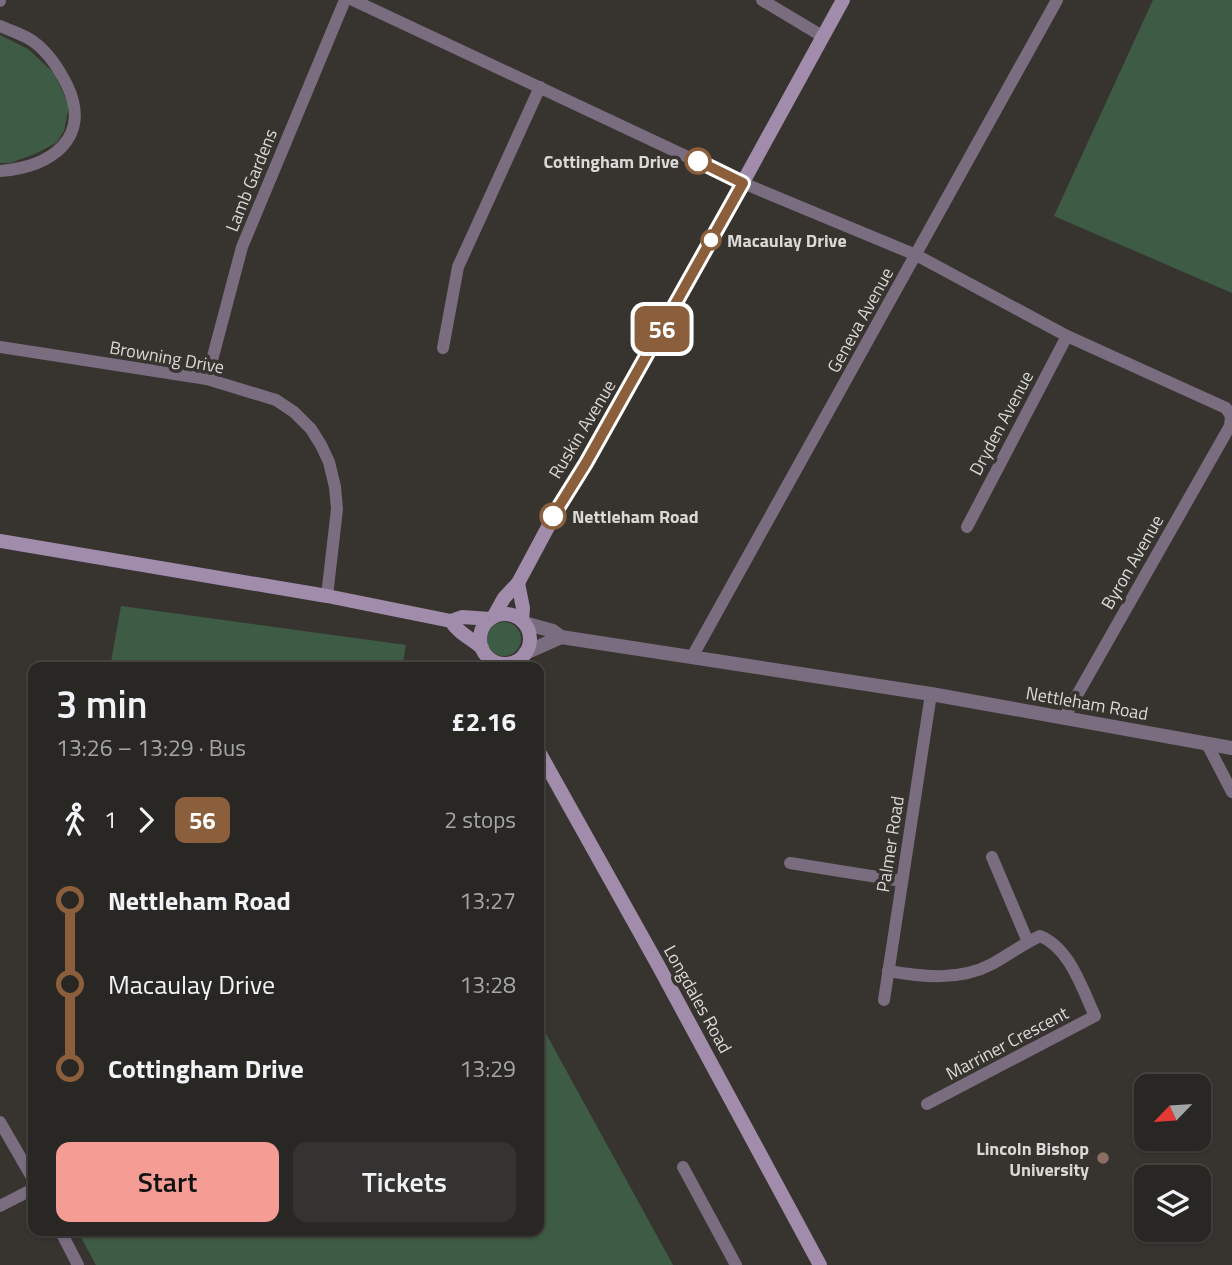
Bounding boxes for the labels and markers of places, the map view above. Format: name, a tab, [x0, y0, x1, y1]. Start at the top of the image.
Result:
place label: Cottingham Drive	[543, 148, 679, 175]
marker: Cottingham Drive	[685, 148, 711, 174]
place label: Macaulay Drive	[727, 227, 847, 254]
marker: Macaulay Drive	[701, 230, 721, 250]
marker: Nettleham Road	[540, 503, 566, 529]
place label: Nettleham Road	[572, 503, 699, 530]
place label: Lincoln Bishop University	[976, 1135, 1089, 1183]
marker: Lincoln Bishop University	[1095, 1150, 1111, 1166]

